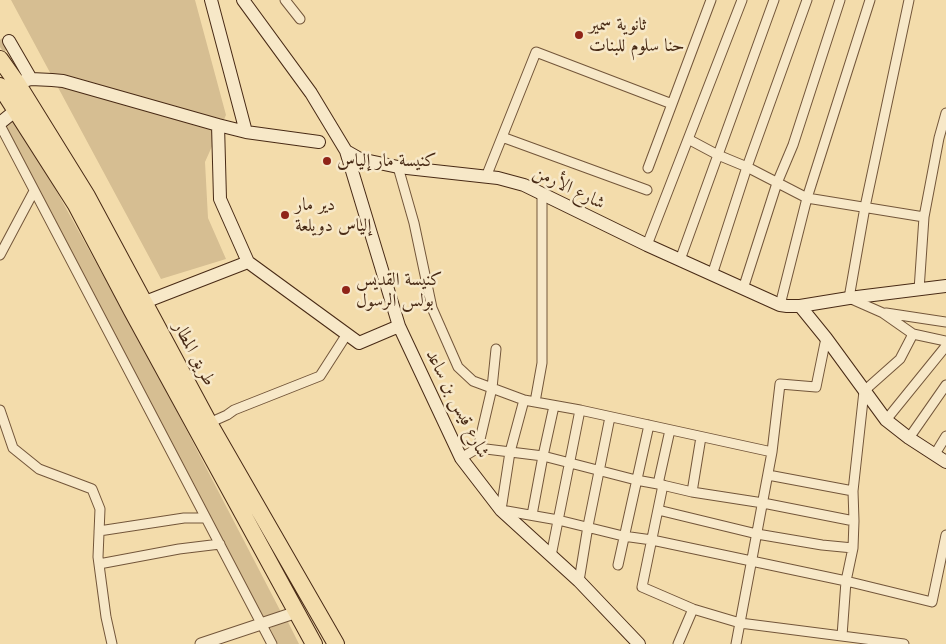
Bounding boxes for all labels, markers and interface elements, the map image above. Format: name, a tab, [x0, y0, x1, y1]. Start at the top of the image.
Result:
place label: ثانوية سمير حنا سلوم للبنات	[589, 14, 684, 56]
marker: ثانوية سمير حنا سلوم للبنات	[573, 29, 585, 41]
place label: كنيسة مار إلياس	[337, 150, 437, 172]
marker: كنيسة مار إلياس	[321, 155, 333, 167]
street label: شارع الأرمن	[530, 161, 608, 215]
place label: دير مار إلياس دويلعة	[295, 194, 371, 236]
marker: دير مار إلياس دويلعة	[279, 209, 291, 221]
place label: كنيسة القديس بولس الرسول	[356, 269, 442, 312]
marker: كنيسة القديس بولس الرسول	[340, 284, 352, 296]
street label: طريق المطار	[168, 318, 220, 390]
street label: شارع قيس بن ساعد	[420, 346, 494, 462]

